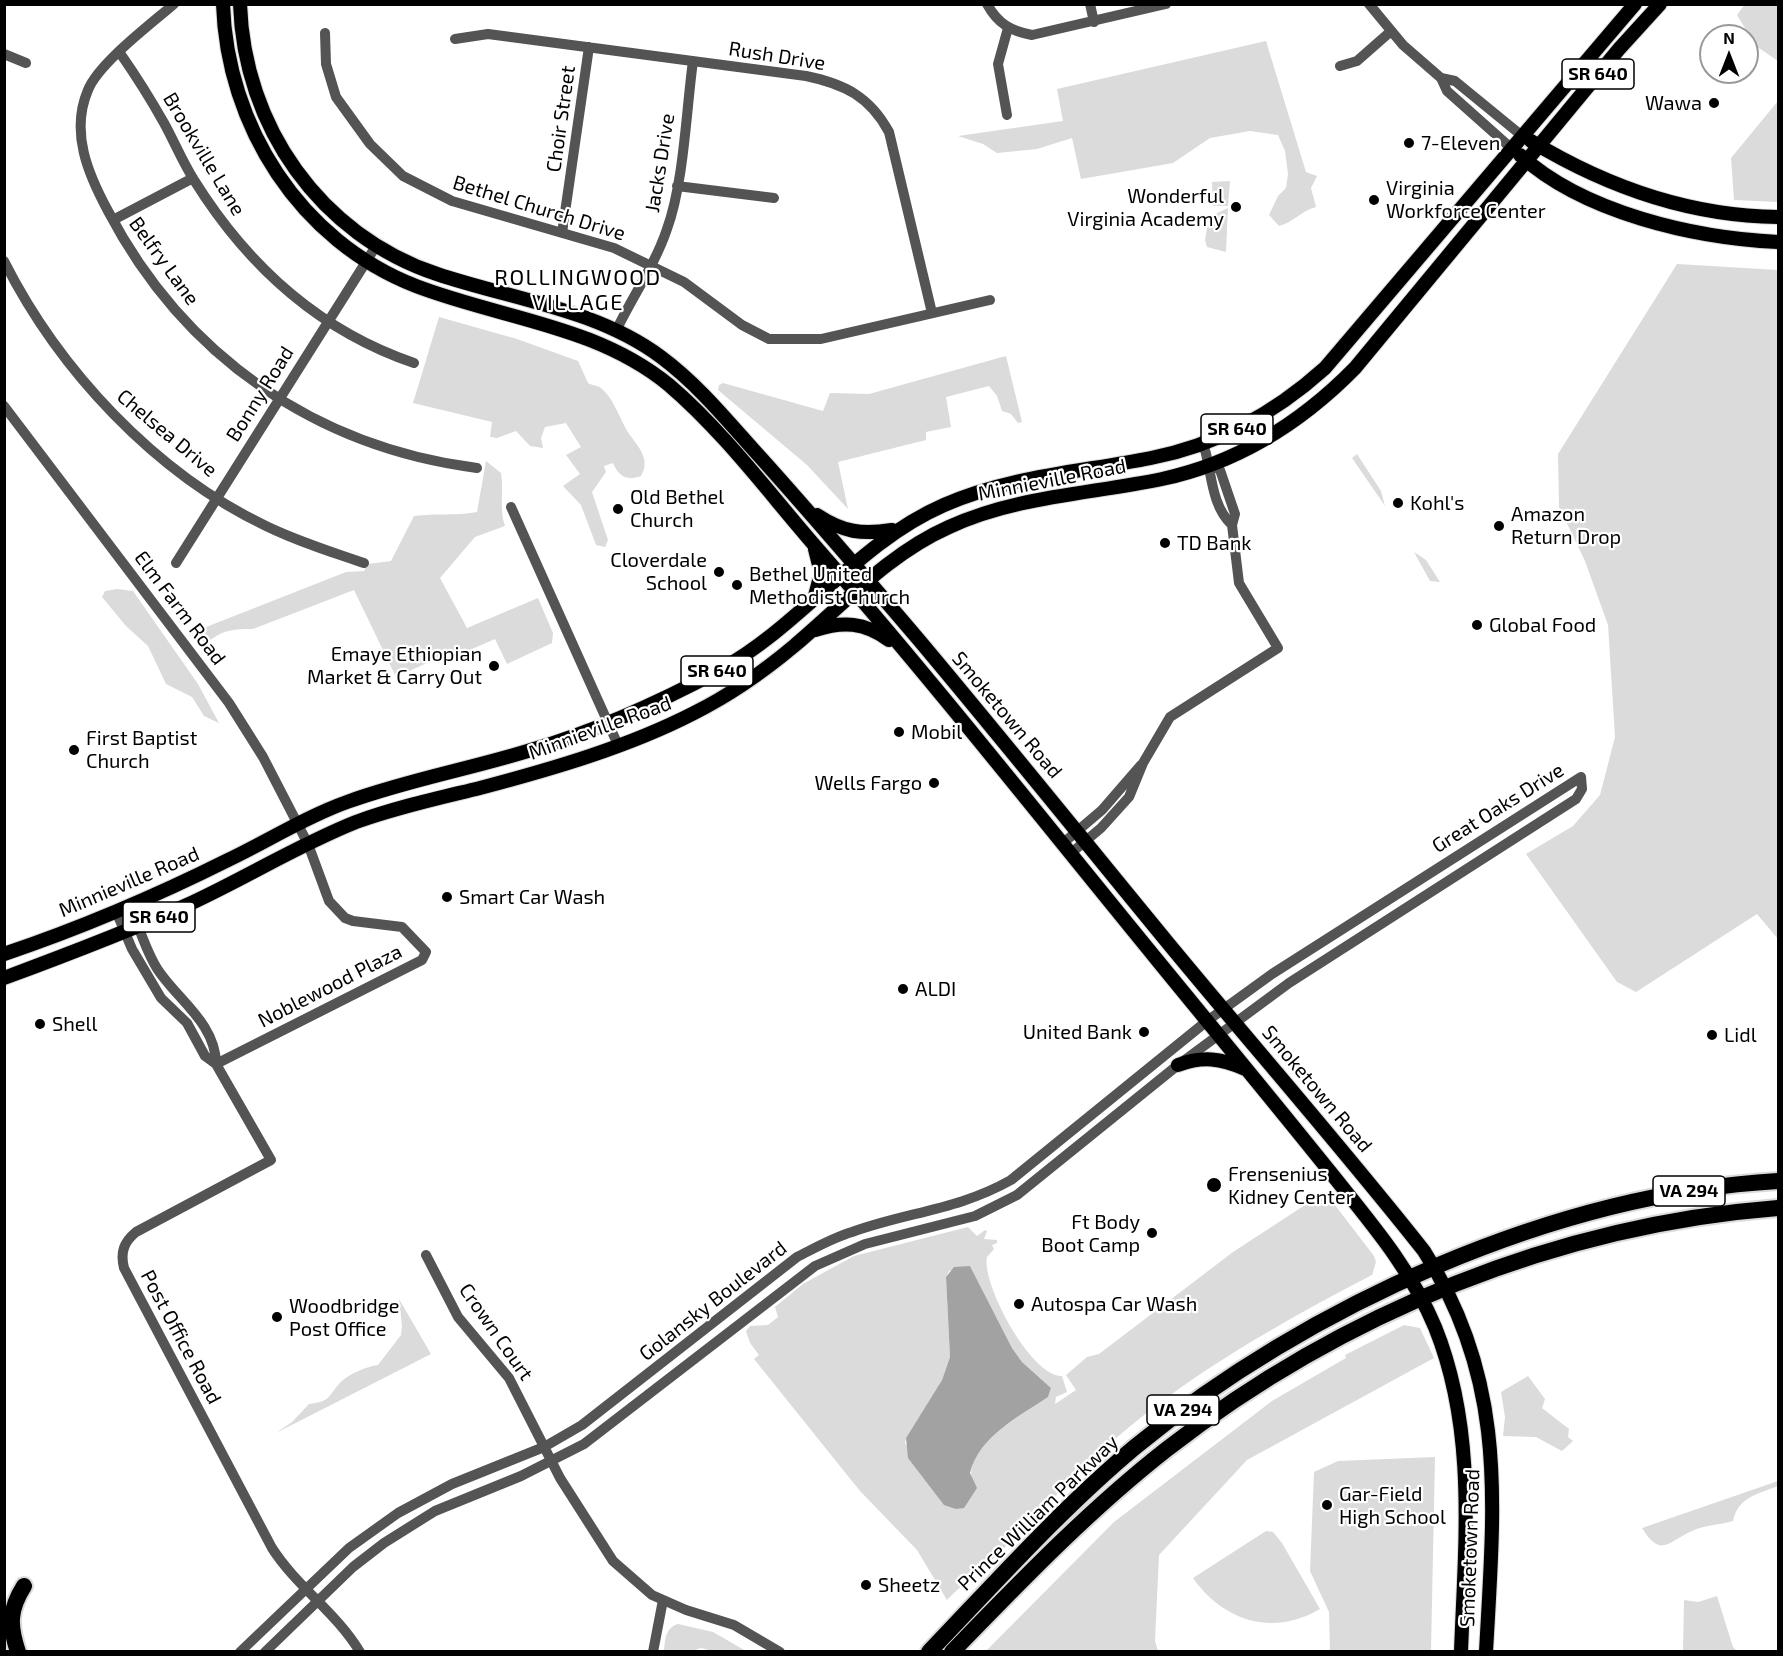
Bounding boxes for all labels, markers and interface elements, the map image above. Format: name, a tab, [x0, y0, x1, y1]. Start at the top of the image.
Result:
north arrow	[1699, 24, 1759, 84]
text: N	[1723, 28, 1735, 47]
street label: Rush Drive	[727, 37, 827, 75]
road number: SR 640	[1562, 59, 1634, 89]
street label: Choir Street	[542, 64, 580, 174]
street label: Brookville Lane	[158, 88, 250, 220]
place label: Wawa	[1645, 91, 1702, 115]
marker: Wawa	[1707, 96, 1721, 110]
street label: Jacks Drive	[640, 112, 680, 214]
place label: 7-Eleven	[1421, 131, 1500, 155]
marker: 7-Eleven	[1402, 136, 1416, 150]
street label: Bethel Church Drive	[450, 170, 628, 246]
place label: Virginia Workforce Center	[1386, 176, 1546, 223]
place label: Wonderful Virginia Academy	[1067, 184, 1224, 231]
marker: Virginia Workforce Center	[1367, 193, 1381, 207]
marker: Wonderful Virginia Academy	[1229, 200, 1243, 214]
street label: Belfry Lane	[124, 212, 204, 310]
district label: ROLLINGWOOD VILLAGE	[494, 265, 662, 316]
street label: Bonny Road	[221, 342, 299, 446]
street label: Chelsea Drive	[112, 384, 222, 482]
road number: SR 640	[1201, 414, 1273, 444]
street label: Minnieville Road	[976, 454, 1128, 506]
place label: Old Bethel Church	[630, 485, 724, 532]
place label: Kohl's	[1410, 491, 1464, 515]
marker: Kohl's	[1391, 496, 1405, 510]
marker: Old Bethel Church	[611, 502, 625, 516]
place label: Amazon Return Drop	[1511, 502, 1621, 549]
marker: Amazon Return Drop	[1492, 519, 1506, 533]
place label: TD Bank	[1177, 531, 1252, 555]
marker: TD Bank	[1158, 536, 1172, 550]
street label: Elm Farm Road	[129, 546, 231, 670]
place label: Cloverdale School	[610, 548, 707, 595]
place label: Bethel United Methodist Church	[749, 562, 910, 609]
marker: Cloverdale School	[712, 565, 726, 579]
marker: Bethel United Methodist Church	[730, 578, 744, 592]
place label: Global Food	[1489, 613, 1596, 637]
marker: Global Food	[1470, 618, 1484, 632]
place label: Emaye Ethiopian Market & Carry Out	[307, 642, 482, 689]
street label: Smoketown Road	[947, 647, 1067, 783]
road number: SR 640	[681, 656, 753, 686]
marker: Emaye Ethiopian Market & Carry Out	[487, 659, 501, 673]
street label: Minnieville Road	[525, 691, 675, 765]
place label: Mobil	[911, 720, 962, 744]
marker: Mobil	[892, 725, 906, 739]
place label: First Baptist Church	[86, 726, 197, 773]
marker: First Baptist Church	[67, 743, 81, 757]
street label: Great Oaks Drive	[1428, 758, 1568, 858]
place label: Wells Fargo	[814, 771, 922, 795]
marker: Wells Fargo	[927, 776, 941, 790]
street label: Minnieville Road	[55, 842, 203, 922]
place label: Smart Car Wash	[459, 885, 605, 909]
marker: Smart Car Wash	[440, 890, 454, 904]
road number: SR 640	[123, 902, 195, 932]
street label: Noblewood Plaza	[254, 939, 406, 1033]
place label: ALDI	[915, 977, 956, 1001]
marker: ALDI	[896, 982, 910, 996]
place label: Shell	[52, 1012, 97, 1036]
marker: Shell	[33, 1017, 47, 1031]
place label: United Bank	[1023, 1020, 1132, 1044]
street label: Smoketown Road	[1257, 1021, 1377, 1157]
place label: Lidl	[1724, 1023, 1757, 1047]
marker: United Bank	[1137, 1025, 1151, 1039]
marker: Lidl	[1705, 1028, 1719, 1042]
place label: Frensenius Kidney Center	[1228, 1162, 1354, 1209]
marker: Frensenius Kidney Center	[1205, 1176, 1223, 1194]
road number: VA 294	[1653, 1176, 1725, 1206]
place label: Ft Body Boot Camp	[1041, 1210, 1140, 1257]
marker: Ft Body Boot Camp	[1145, 1226, 1159, 1240]
street label: Golansky Boulevard	[635, 1236, 791, 1366]
street label: Post Office Road	[136, 1266, 226, 1408]
street label: Crown Court	[454, 1279, 538, 1385]
place label: Autospa Car Wash	[1031, 1292, 1197, 1316]
place label: Woodbridge Post Office	[289, 1294, 399, 1341]
marker: Autospa Car Wash	[1012, 1297, 1026, 1311]
marker: Woodbridge Post Office	[270, 1310, 284, 1324]
road number: VA 294	[1147, 1395, 1219, 1425]
street label: Prince William Parkway	[953, 1430, 1123, 1596]
street label: Smoketown Road	[1455, 1468, 1485, 1628]
place label: Gar-Field High School	[1339, 1482, 1446, 1529]
marker: Gar-Field High School	[1320, 1498, 1334, 1512]
place label: Sheetz	[878, 1573, 940, 1597]
marker: Sheetz	[859, 1578, 873, 1592]

